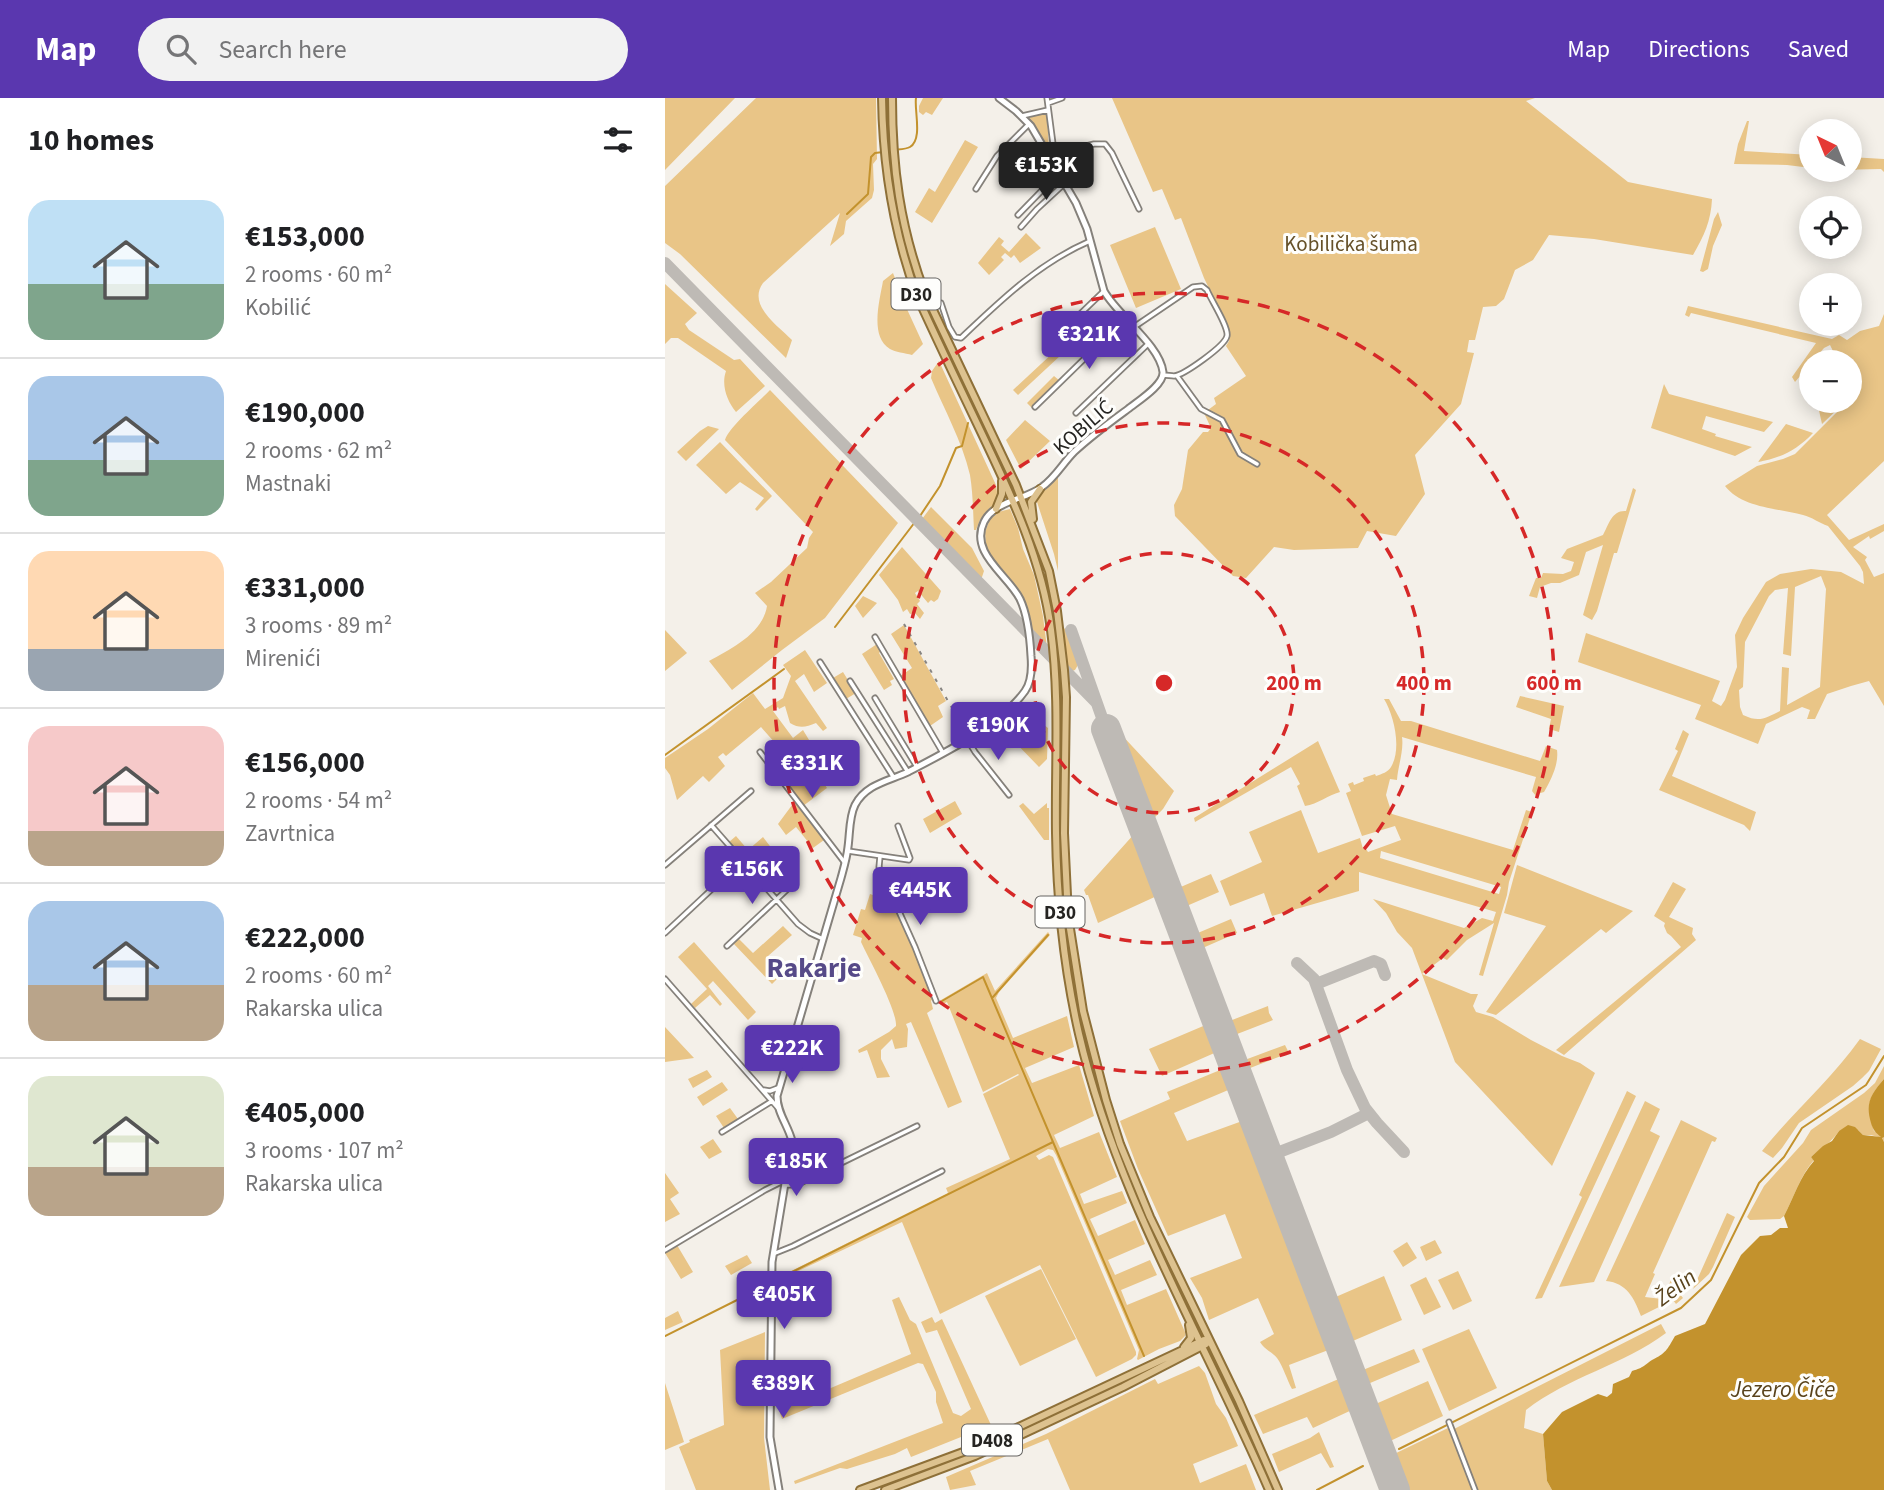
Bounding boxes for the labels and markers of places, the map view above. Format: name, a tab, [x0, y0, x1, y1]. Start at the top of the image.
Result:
pin: €153K	[997, 142, 1095, 202]
pin: €321K	[1040, 312, 1138, 371]
centre of rings	[1152, 671, 1176, 695]
pin: €190K	[949, 702, 1047, 762]
pin: €331K	[763, 740, 861, 800]
pin: €156K	[703, 846, 801, 906]
pin: €445K	[871, 868, 969, 927]
pin: €222K	[743, 1026, 841, 1085]
pin: €185K	[747, 1138, 845, 1198]
pin: €405K	[735, 1272, 833, 1331]
pin: €389K	[734, 1360, 832, 1420]

